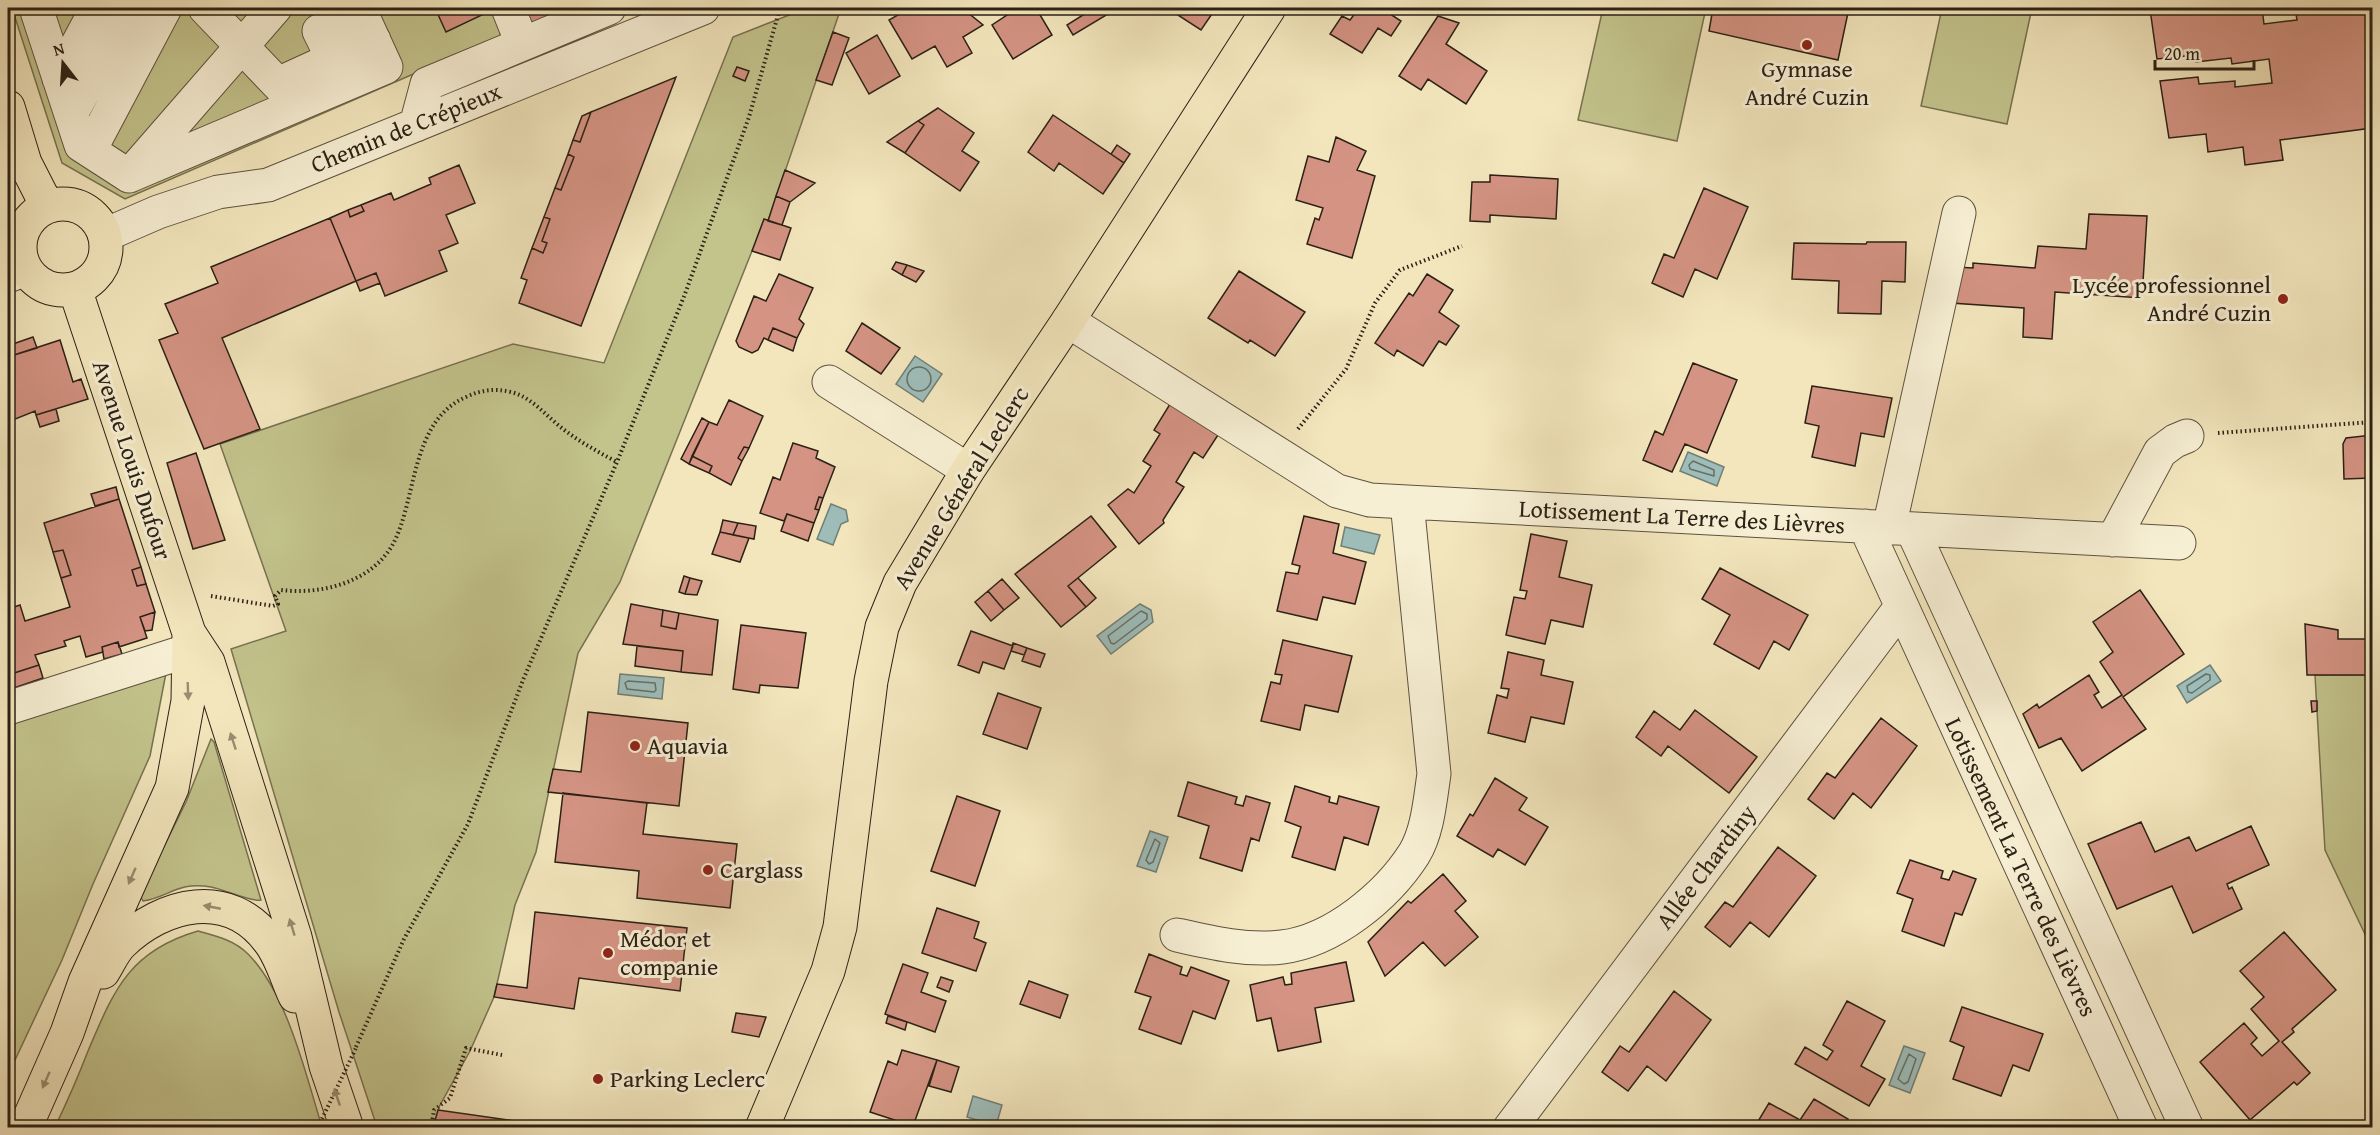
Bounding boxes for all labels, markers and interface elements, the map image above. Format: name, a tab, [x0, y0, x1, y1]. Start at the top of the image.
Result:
north arrow	[33, 33, 93, 93]
scale bar	[2155, 33, 2254, 71]
text: N	[50, 36, 68, 62]
marker: Gymnase André Cuzin	[1800, 38, 1814, 52]
text: 20 m	[2164, 40, 2200, 67]
place label: Gymnase André Cuzin	[1745, 51, 1870, 114]
street label: Chemin de Crépieux	[305, 73, 507, 182]
place label: Lycée professionnel André Cuzin	[2072, 267, 2272, 330]
marker: Lycée professionnel André Cuzin	[2276, 292, 2290, 306]
street label: Avenue Louis Dufour	[84, 356, 181, 564]
street label: Avenue Général Leclerc	[884, 379, 1038, 596]
street label: Lotissement La Terre des Lièvres	[1518, 490, 1846, 543]
one-way arrow	[183, 681, 192, 700]
street label: Lotissement La Terre des Lièvres	[1937, 711, 2106, 1022]
place label: Aquavia	[647, 728, 729, 763]
one-way arrow	[228, 732, 238, 750]
marker: Aquavia	[628, 739, 642, 753]
street label: Allée Chardiny	[1647, 797, 1764, 936]
place label: Carglass	[720, 852, 803, 887]
marker: Carglass	[701, 863, 715, 877]
one-way arrow	[127, 867, 137, 885]
one-way arrow	[202, 902, 221, 911]
one-way arrow	[287, 918, 296, 936]
place label: Médor et companie	[620, 921, 718, 984]
marker: Médor et companie	[601, 946, 615, 960]
place label: Parking Leclerc	[610, 1061, 766, 1096]
one-way arrow	[41, 1072, 51, 1090]
marker: Parking Leclerc	[591, 1072, 605, 1086]
one-way arrow	[332, 1087, 341, 1105]

